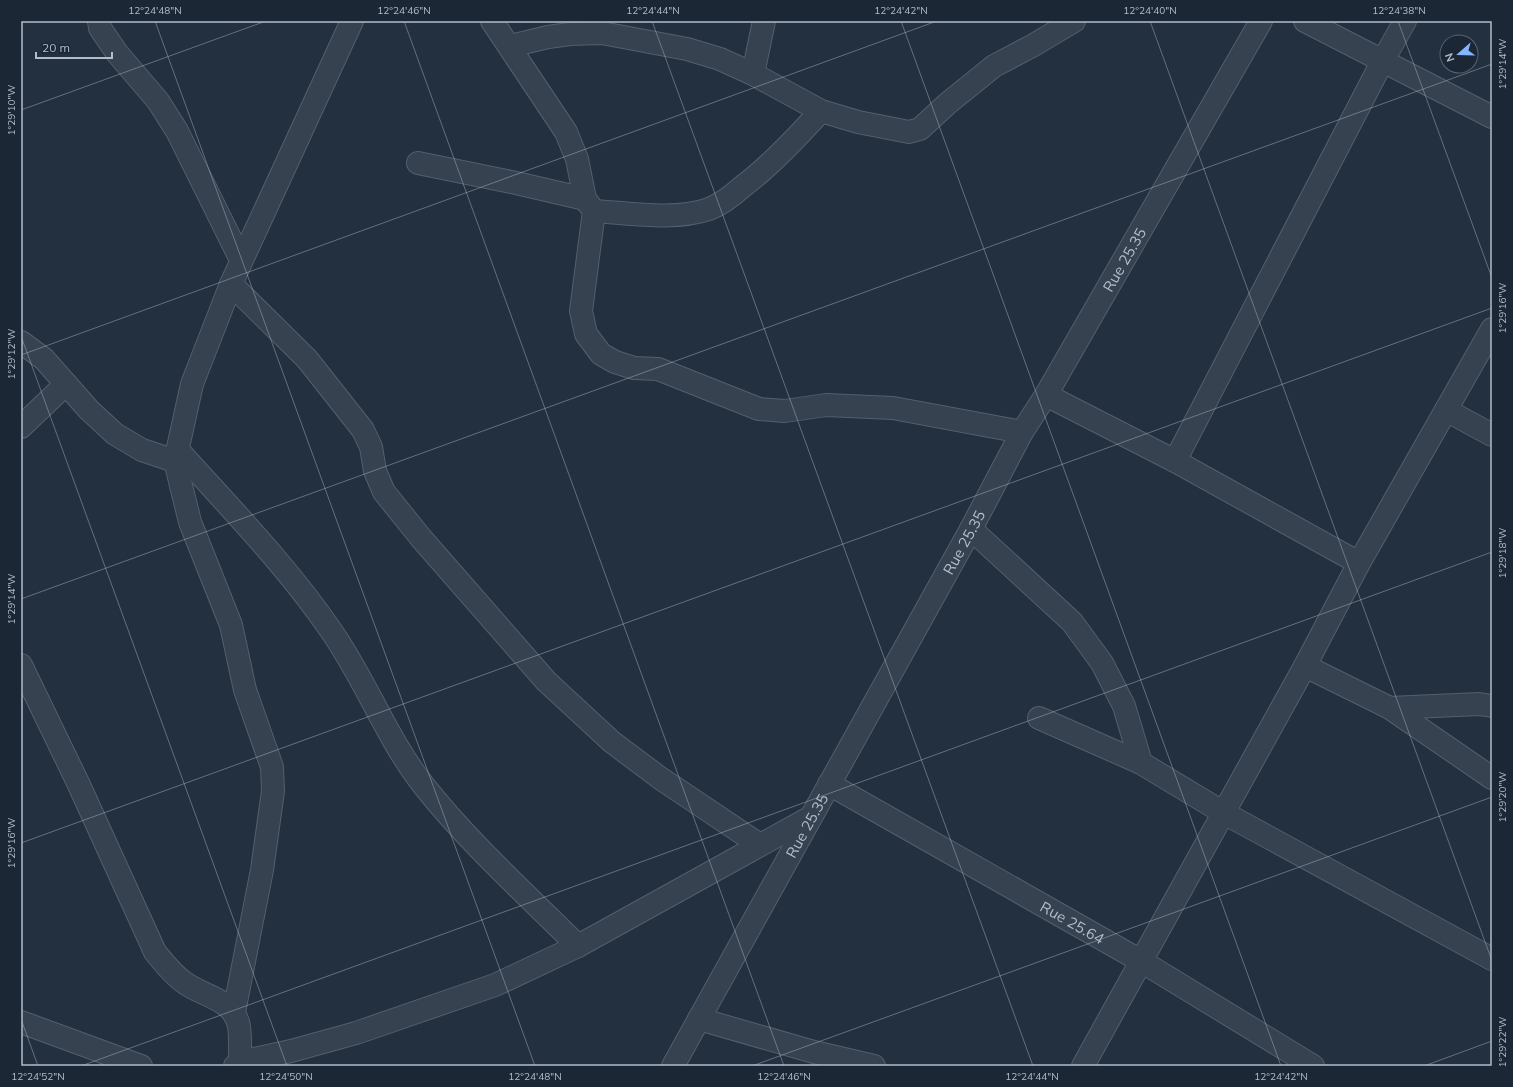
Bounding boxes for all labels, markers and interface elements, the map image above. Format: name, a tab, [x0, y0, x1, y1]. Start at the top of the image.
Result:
text: 12°24'48"N	[128, 4, 182, 17]
text: 12°24'46"N	[377, 4, 431, 17]
text: 12°24'44"N	[626, 4, 680, 17]
text: 12°24'42"N	[874, 4, 928, 17]
text: 12°24'40"N	[1123, 4, 1177, 17]
text: 12°24'38"N	[1372, 4, 1426, 17]
scale bar	[36, 34, 112, 60]
north arrow	[1439, 34, 1479, 74]
text: 1°29'14"W	[1496, 39, 1509, 89]
text: 20 m	[42, 40, 70, 55]
text: N	[1442, 51, 1458, 64]
text: 1°29'10"W	[5, 85, 18, 135]
street label: Rue 25.35	[1098, 224, 1150, 295]
text: 1°29'16"W	[1496, 283, 1509, 333]
text: 1°29'12"W	[5, 329, 18, 379]
street label: Rue 25.35	[938, 507, 989, 578]
text: 1°29'18"W	[1496, 528, 1509, 578]
text: 1°29'14"W	[5, 574, 18, 624]
text: 1°29'20"W	[1496, 772, 1509, 822]
street label: Rue 25.35	[781, 790, 832, 861]
text: 1°29'16"W	[5, 818, 18, 868]
street label: Rue 25.64	[1037, 896, 1108, 948]
text: 1°29'22"W	[1496, 1017, 1509, 1067]
text: 12°24'52"N	[11, 1070, 65, 1083]
text: 12°24'50"N	[259, 1070, 313, 1083]
text: 12°24'48"N	[508, 1070, 562, 1083]
text: 12°24'46"N	[757, 1070, 811, 1083]
text: 12°24'44"N	[1005, 1070, 1059, 1083]
text: 12°24'42"N	[1254, 1070, 1308, 1083]

